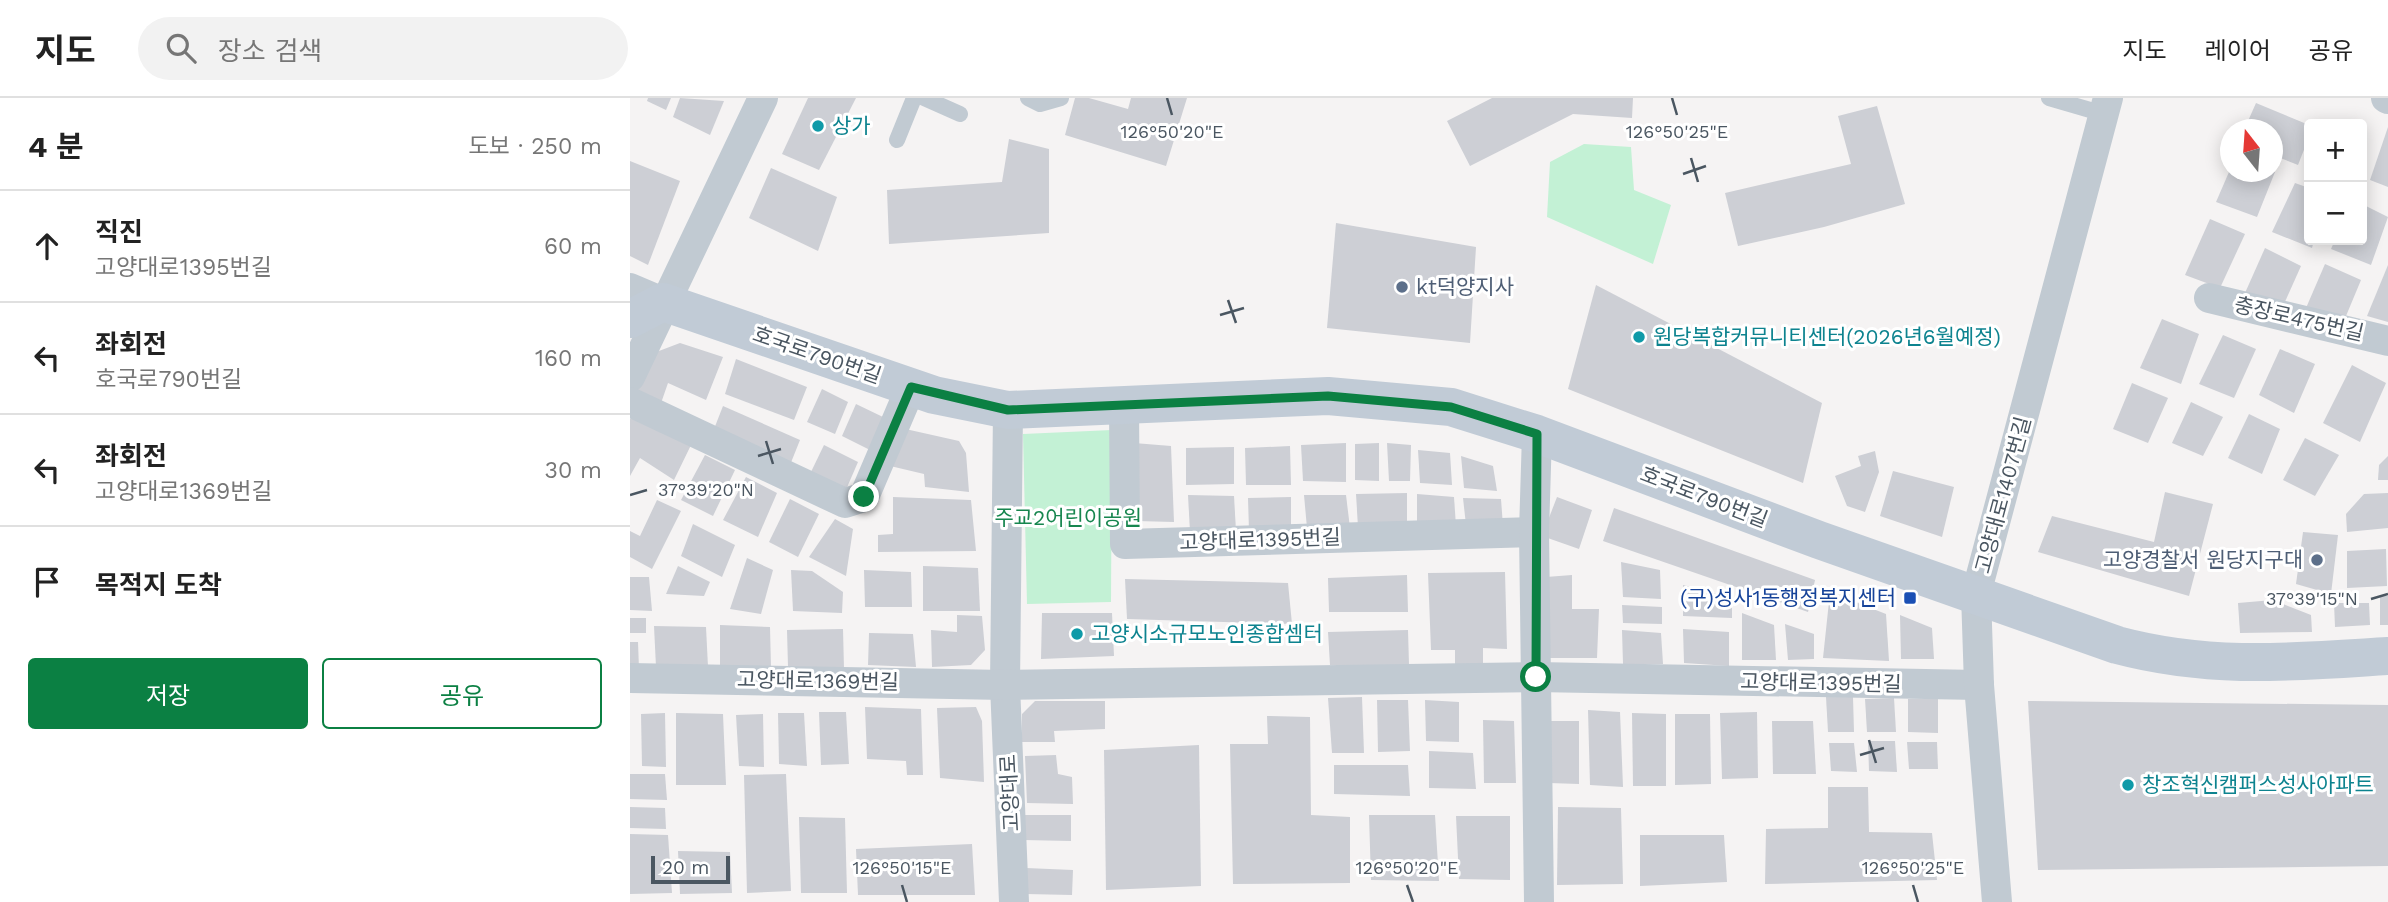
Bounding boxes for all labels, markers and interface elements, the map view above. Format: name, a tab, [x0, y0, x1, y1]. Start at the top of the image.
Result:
search box	[138, 17, 628, 80]
icon: search	[162, 29, 200, 67]
text: 지도	[35, 31, 96, 70]
text: 장소 검색	[218, 36, 322, 66]
text: 지도	[2122, 37, 2167, 65]
text: 레이어	[2205, 37, 2271, 65]
text: 공유	[2309, 37, 2353, 65]
place label: 상가	[832, 113, 871, 138]
marker: 상가	[810, 118, 826, 134]
north arrow	[2220, 119, 2283, 182]
map controls	[2304, 119, 2367, 245]
button: +	[2304, 119, 2367, 182]
text: 126°50'20"E	[1120, 121, 1224, 142]
text: 126°50'25"E	[1626, 121, 1728, 142]
text: 4 분	[28, 129, 84, 164]
text: 도보 · 250 m	[468, 133, 602, 160]
button: −	[2304, 182, 2367, 245]
text: 직진	[95, 217, 143, 247]
icon: ahead	[28, 227, 66, 265]
text: 60 m	[544, 233, 602, 260]
text: 고양대로1395번길	[95, 254, 272, 281]
place label: kt덕양지사	[1416, 274, 1514, 299]
marker: kt덕양지사	[1394, 279, 1410, 295]
street label: 충장로475번길	[2232, 291, 2366, 346]
street label: 호국로790번길	[750, 321, 885, 388]
place label: 원당복합커뮤니티센터(2026년6월예정)	[1653, 324, 2001, 349]
text: 좌회전	[95, 329, 167, 359]
marker: 원당복합커뮤니티센터(2026년6월예정)	[1631, 329, 1647, 345]
icon: left	[28, 339, 66, 377]
text: 160 m	[535, 345, 602, 372]
text: 호국로790번길	[95, 366, 242, 393]
street label: 고양대로1407번길	[1970, 414, 2035, 576]
text: 좌회전	[95, 441, 167, 471]
icon: left	[28, 451, 66, 489]
text: 30 m	[545, 457, 602, 484]
street label: 호국로790번길	[1637, 461, 1771, 532]
text: 고양대로1369번길	[95, 478, 273, 505]
text: 37°39'20"N	[658, 479, 754, 500]
route end	[848, 481, 879, 512]
park label: 주교2어린이공원	[994, 505, 1142, 530]
street label: 고양대로1395번길	[1179, 524, 1341, 555]
place label: 고양경찰서 원당지구대	[2103, 547, 2303, 572]
marker: 고양경찰서 원당지구대	[2309, 552, 2325, 568]
icon: arrive	[28, 563, 66, 601]
text: 목적지 도착	[95, 570, 222, 600]
place label: (구)성사1동행정복지센터	[1680, 585, 1896, 610]
text: 37°39'15"N	[2266, 588, 2358, 609]
marker: (구)성사1동행정복지센터	[1902, 590, 1918, 606]
place label: 고양시소규모노인종합셈터	[1091, 621, 1323, 646]
marker: 고양시소규모노인종합셈터	[1069, 626, 1085, 642]
button: 저장	[28, 658, 308, 729]
button: 공유	[322, 658, 602, 729]
route start	[1520, 661, 1551, 692]
street label: 고양대로1369번길	[737, 667, 899, 694]
street label: 고양대로1395번길	[1740, 669, 1902, 696]
street label: 고양대로	[995, 754, 1024, 832]
place label: 창조혁신캠퍼스성사아파트	[2142, 772, 2374, 797]
marker: 창조혁신캠퍼스성사아파트	[2120, 777, 2136, 793]
scale bar	[651, 853, 730, 885]
text: 20 m	[662, 856, 709, 879]
text: 126°50'15"E	[853, 857, 951, 878]
text: 126°50'20"E	[1355, 857, 1459, 878]
text: 126°50'25"E	[1862, 857, 1964, 878]

